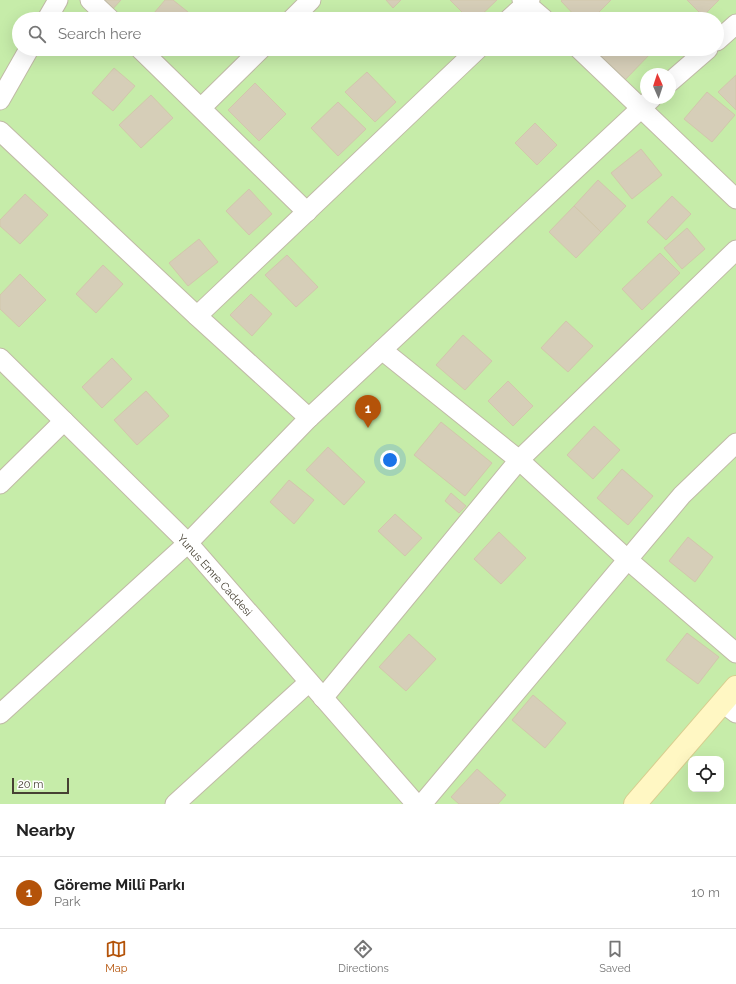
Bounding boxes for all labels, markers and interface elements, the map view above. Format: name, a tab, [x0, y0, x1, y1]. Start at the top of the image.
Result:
search box	[12, 12, 724, 56]
icon: search	[26, 23, 48, 45]
text: Search here	[58, 25, 141, 43]
north arrow	[640, 68, 676, 104]
pin: 1	[355, 395, 381, 428]
your location	[380, 450, 400, 470]
street label: Yunus Emre Caddesi	[175, 532, 255, 619]
map controls	[688, 756, 724, 792]
button: locate	[688, 756, 724, 792]
scale bar	[12, 776, 69, 795]
text: 20 m	[18, 778, 43, 791]
text: Nearby	[16, 820, 75, 840]
text: Göreme Millî Parkı	[54, 876, 185, 894]
text: 1	[26, 885, 32, 900]
text: 10 m	[691, 885, 720, 900]
text: Park	[54, 894, 81, 909]
tab: Map	[105, 938, 128, 975]
tab: Directions	[338, 938, 389, 975]
tab: Saved	[599, 938, 631, 975]

